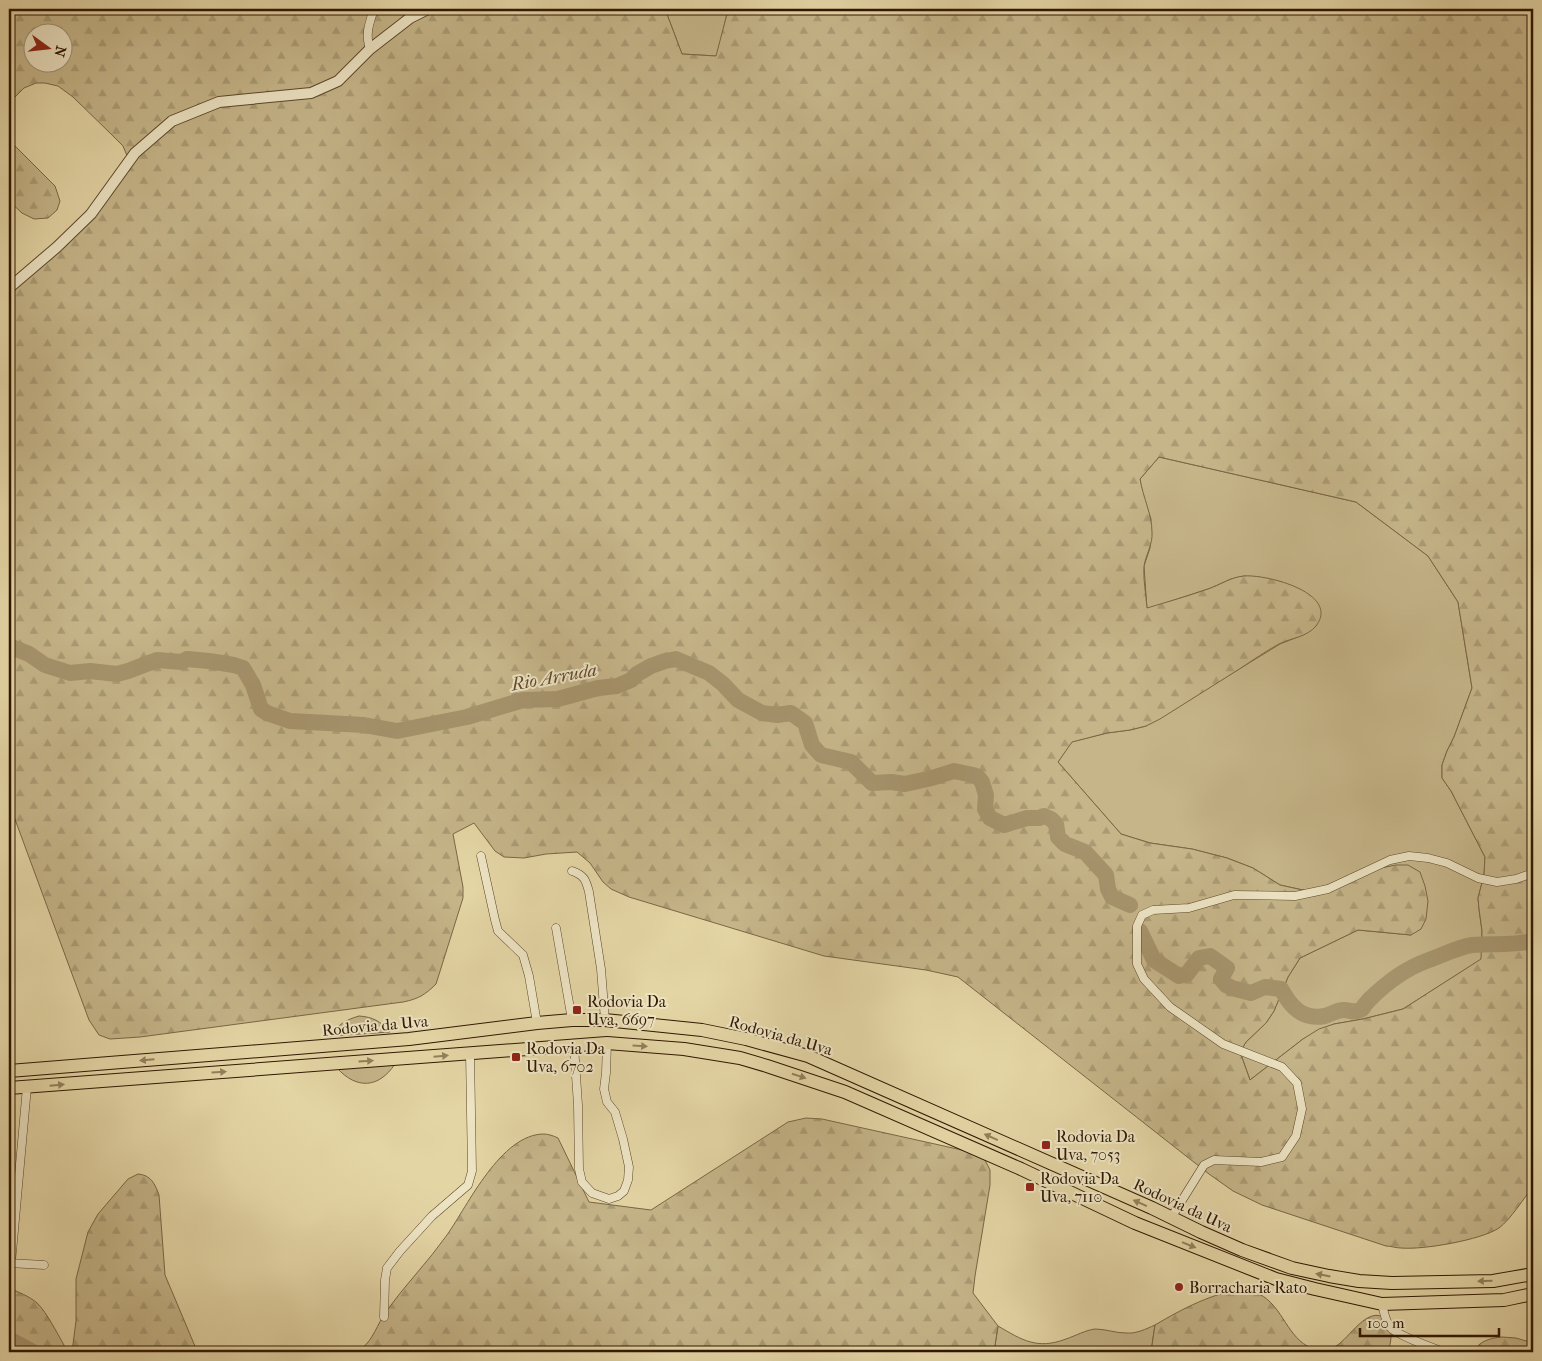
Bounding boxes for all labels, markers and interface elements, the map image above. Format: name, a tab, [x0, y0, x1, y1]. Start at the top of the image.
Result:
north arrow	[22, 22, 72, 72]
text: N	[50, 44, 70, 59]
water label: Rio Arruda	[509, 660, 599, 696]
place label: Rodovia Da Uva, 6697	[587, 992, 667, 1029]
marker: Rodovia Da Uva, 6697	[571, 1004, 583, 1016]
street label: Rodovia da Uva	[321, 1011, 430, 1040]
street label: Rodovia da Uva	[727, 1012, 835, 1059]
place label: Rodovia Da Uva, 6702	[526, 1039, 606, 1076]
one-way arrow	[633, 1042, 649, 1050]
marker: Rodovia Da Uva, 6702	[510, 1051, 522, 1063]
one-way arrow	[433, 1052, 449, 1060]
one-way arrow	[139, 1056, 155, 1064]
one-way arrow	[358, 1057, 374, 1065]
one-way arrow	[212, 1067, 228, 1075]
one-way arrow	[792, 1073, 807, 1081]
one-way arrow	[50, 1080, 66, 1088]
place label: Rodovia Da Uva, 7053	[1056, 1127, 1136, 1164]
one-way arrow	[984, 1133, 998, 1141]
marker: Rodovia Da Uva, 7053	[1040, 1139, 1052, 1151]
place label: Rodovia Da Uva, 7110	[1040, 1169, 1120, 1206]
street label: Rodovia da Uva	[1130, 1174, 1236, 1237]
marker: Rodovia Da Uva, 7110	[1024, 1181, 1036, 1193]
one-way arrow	[1133, 1199, 1147, 1207]
one-way arrow	[1182, 1241, 1196, 1249]
one-way arrow	[1315, 1270, 1331, 1278]
one-way arrow	[1477, 1277, 1493, 1285]
place label: Borracharia Rato	[1189, 1278, 1307, 1297]
marker: Borracharia Rato	[1173, 1281, 1185, 1293]
scale bar	[1360, 1306, 1498, 1338]
text: 100 m	[1367, 1314, 1405, 1332]

